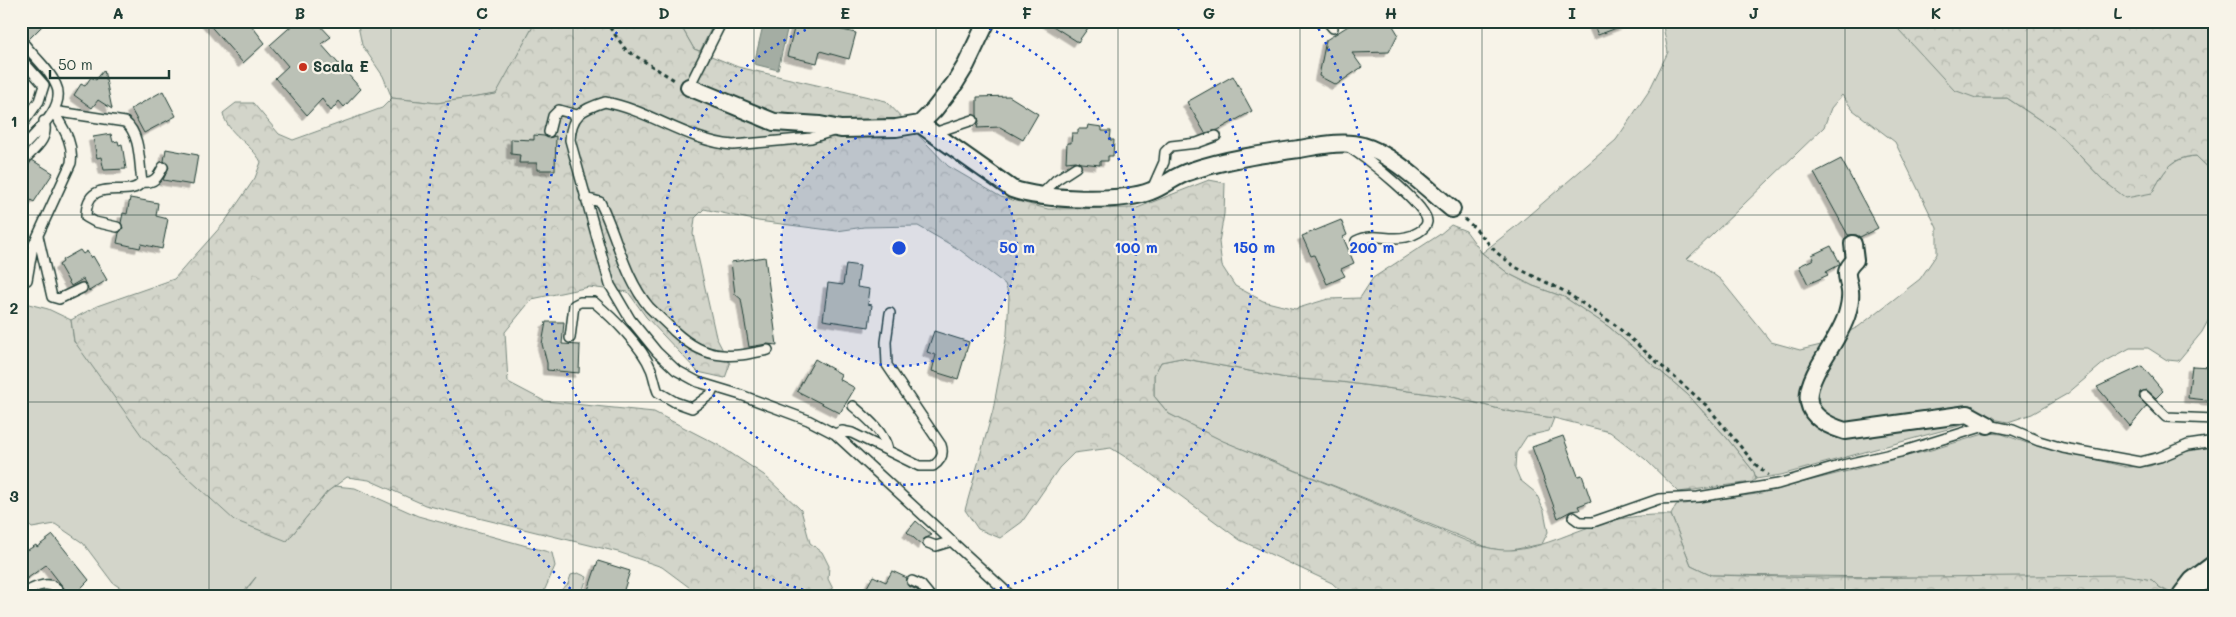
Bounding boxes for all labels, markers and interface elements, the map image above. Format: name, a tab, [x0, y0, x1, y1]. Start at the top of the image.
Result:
text: A	[112, 2, 124, 23]
text: B	[295, 2, 305, 23]
text: C	[476, 2, 488, 23]
text: D	[658, 2, 670, 23]
text: E	[840, 2, 850, 23]
text: F	[1022, 2, 1032, 23]
text: G	[1203, 2, 1215, 23]
text: H	[1385, 2, 1397, 23]
text: I	[1568, 2, 1576, 23]
text: J	[1749, 2, 1759, 23]
text: K	[1931, 2, 1941, 23]
text: L	[2113, 2, 2123, 23]
scale bar	[50, 48, 169, 80]
text: 50 m	[58, 54, 93, 74]
place label: Scala E	[313, 56, 369, 76]
marker: Scala E	[297, 61, 309, 73]
text: 1	[10, 110, 18, 131]
text: 50 m	[999, 237, 1035, 257]
text: 100 m	[1114, 237, 1158, 257]
text: 150 m	[1233, 237, 1275, 257]
text: 200 m	[1350, 237, 1395, 257]
centre of rings	[890, 239, 908, 257]
text: 2	[10, 297, 19, 318]
text: 3	[9, 485, 19, 506]

